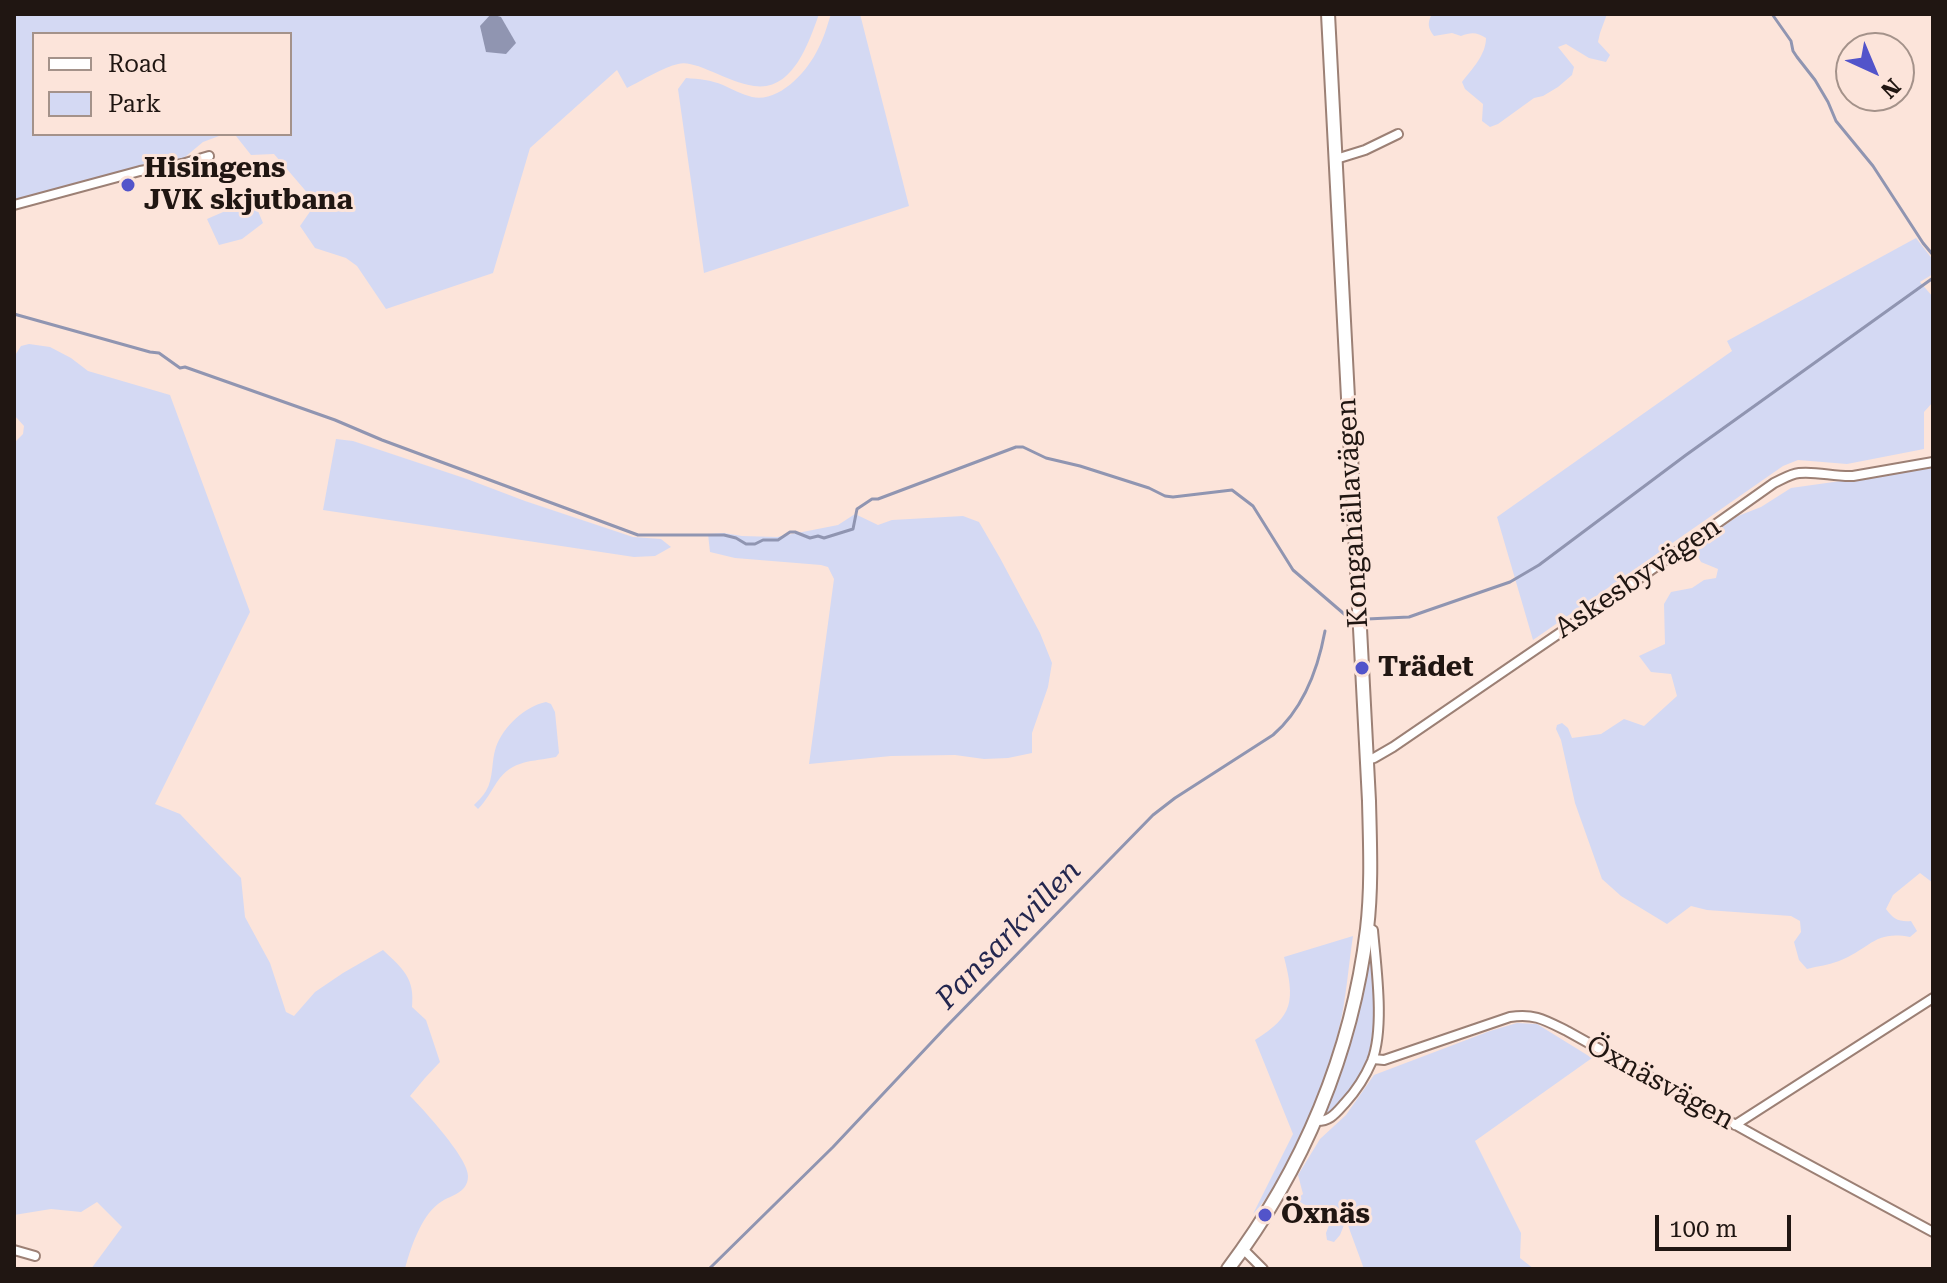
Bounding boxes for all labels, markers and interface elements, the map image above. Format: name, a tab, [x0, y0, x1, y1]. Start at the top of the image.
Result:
legend	[32, 32, 292, 136]
north arrow	[1835, 32, 1915, 112]
text: Road	[108, 50, 167, 78]
text: N	[1876, 73, 1905, 103]
text: Park	[108, 90, 161, 118]
place label: Hisingens JVK skjutbana	[144, 152, 353, 218]
marker: Hisingens JVK skjutbana	[119, 176, 137, 194]
street label: Kongahällavägen	[1330, 397, 1376, 629]
street label: Askesbyvägen	[1549, 510, 1727, 646]
place label: Trädet	[1378, 651, 1474, 685]
marker: Trädet	[1353, 659, 1371, 677]
water label: Pansarkvillen	[929, 853, 1089, 1017]
street label: Öxnäsvägen	[1580, 1029, 1740, 1137]
place label: Öxnäs	[1281, 1198, 1370, 1232]
scale bar	[1659, 1199, 1795, 1249]
marker: Öxnäs	[1256, 1206, 1274, 1224]
text: 100 m	[1669, 1215, 1737, 1243]

